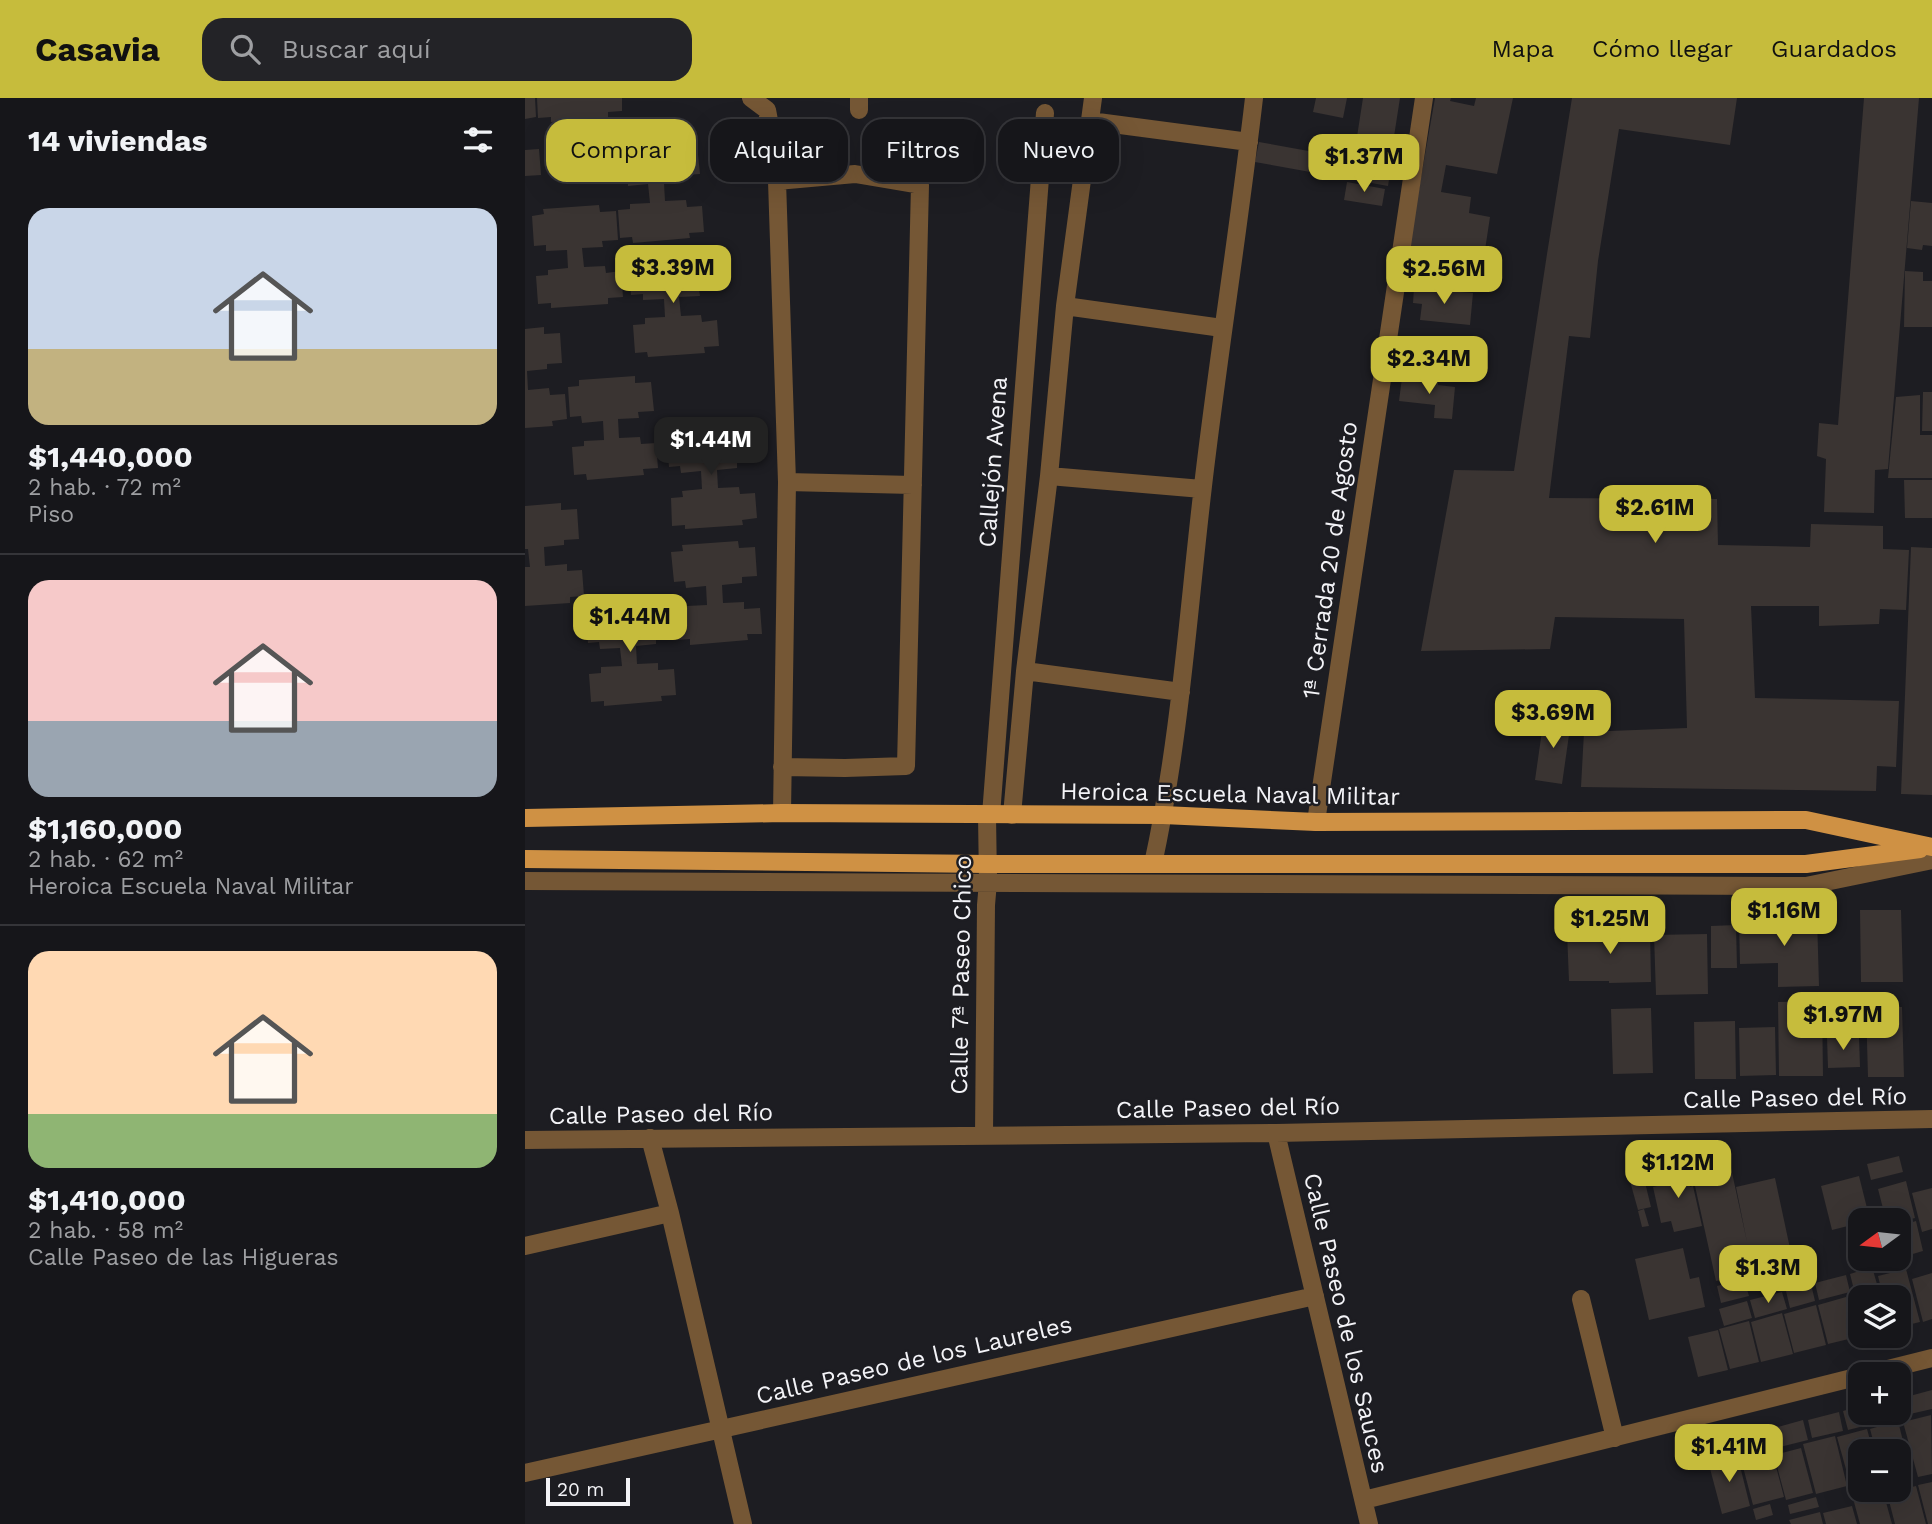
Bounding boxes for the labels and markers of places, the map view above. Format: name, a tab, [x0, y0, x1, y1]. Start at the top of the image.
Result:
pin: $1.37M	[1307, 134, 1421, 194]
pin: $3.39M	[616, 246, 730, 305]
pin: $2.56M	[1387, 246, 1501, 306]
pin: $2.34M	[1372, 336, 1486, 396]
pin: $1.44M	[654, 418, 768, 477]
pin: $2.61M	[1598, 486, 1712, 545]
pin: $1.44M	[573, 594, 687, 654]
pin: $3.69M	[1496, 690, 1610, 750]
pin: $1.16M	[1727, 888, 1841, 948]
pin: $1.25M	[1553, 896, 1667, 956]
pin: $1.97M	[1786, 992, 1900, 1052]
pin: $1.12M	[1621, 1140, 1735, 1200]
pin: $1.3M	[1719, 1246, 1817, 1305]
pin: $1.41M	[1672, 1424, 1786, 1484]

